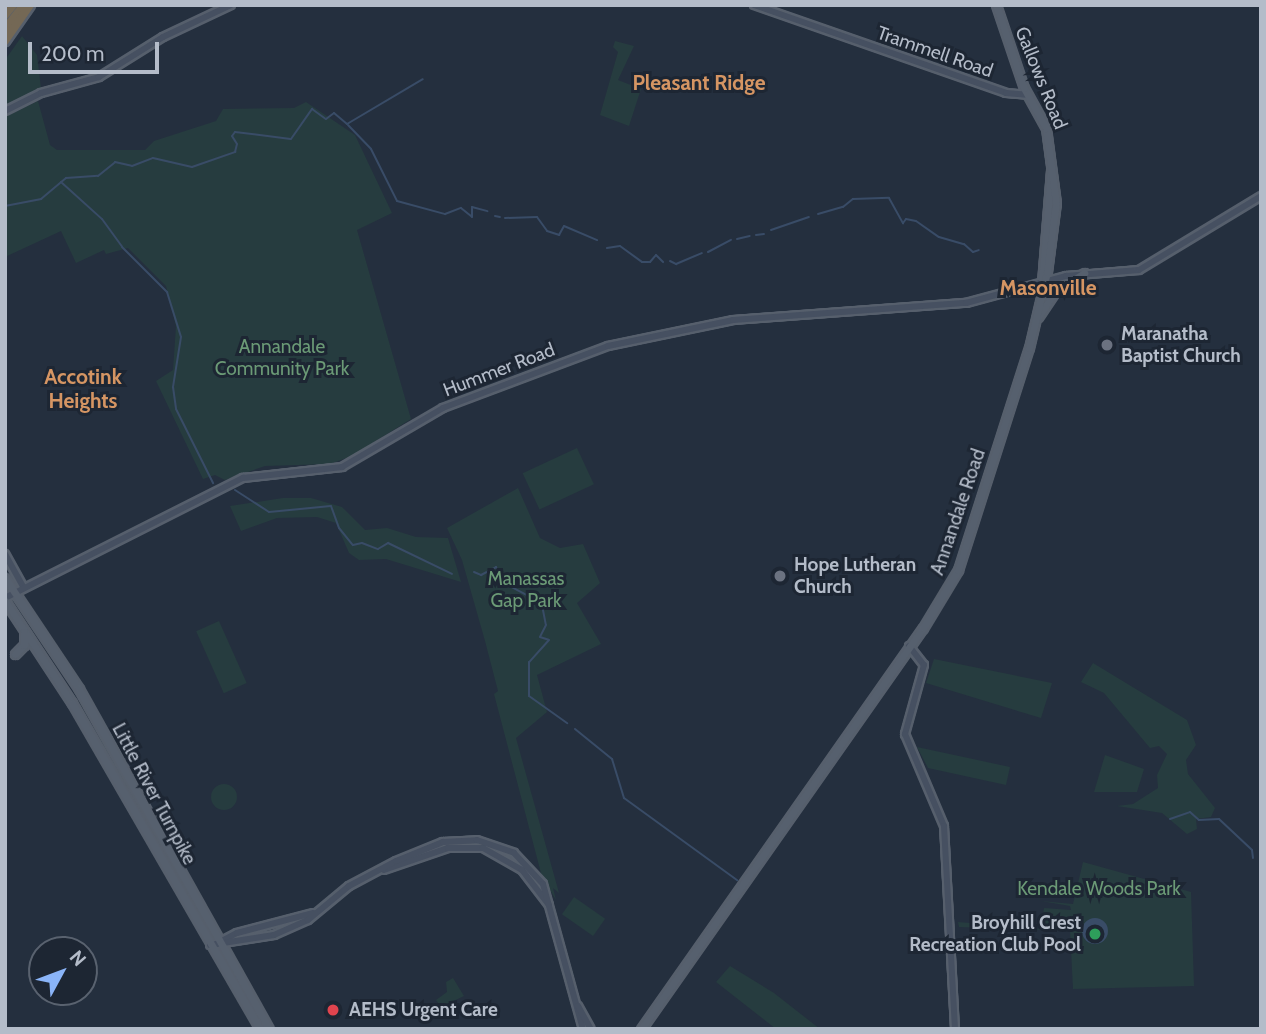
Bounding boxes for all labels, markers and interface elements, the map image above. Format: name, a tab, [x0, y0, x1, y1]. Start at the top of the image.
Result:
street label: Trammell Road	[874, 22, 996, 82]
street label: Gallows Road	[1010, 24, 1072, 132]
scale bar	[32, 28, 163, 72]
text: 200 m	[41, 41, 104, 66]
district label: Pleasant Ridge	[632, 70, 766, 96]
district label: Masonville	[999, 275, 1097, 301]
place label: Maranatha Baptist Church	[1121, 323, 1241, 367]
park label: Annandale Community Park	[215, 336, 349, 380]
marker: Maranatha Baptist Church	[1099, 337, 1115, 353]
street label: Hummer Road	[440, 338, 558, 402]
district label: Accotink Heights	[44, 364, 122, 414]
street label: Annandale Road	[926, 446, 990, 578]
place label: Hope Lutheran Church	[794, 554, 916, 598]
park label: Manassas Gap Park	[488, 568, 564, 612]
marker: Hope Lutheran Church	[772, 568, 788, 584]
street label: Little River Turnpike	[107, 719, 201, 869]
park label: Kendale Woods Park	[1017, 878, 1181, 900]
place label: Broyhill Crest Recreation Club Pool	[909, 912, 1081, 956]
marker: Broyhill Crest Recreation Club Pool	[1087, 926, 1103, 942]
north arrow	[28, 936, 98, 1006]
text: N	[65, 946, 91, 971]
place label: AEHS Urgent Care	[349, 999, 498, 1021]
marker: AEHS Urgent Care	[323, 1000, 343, 1020]

